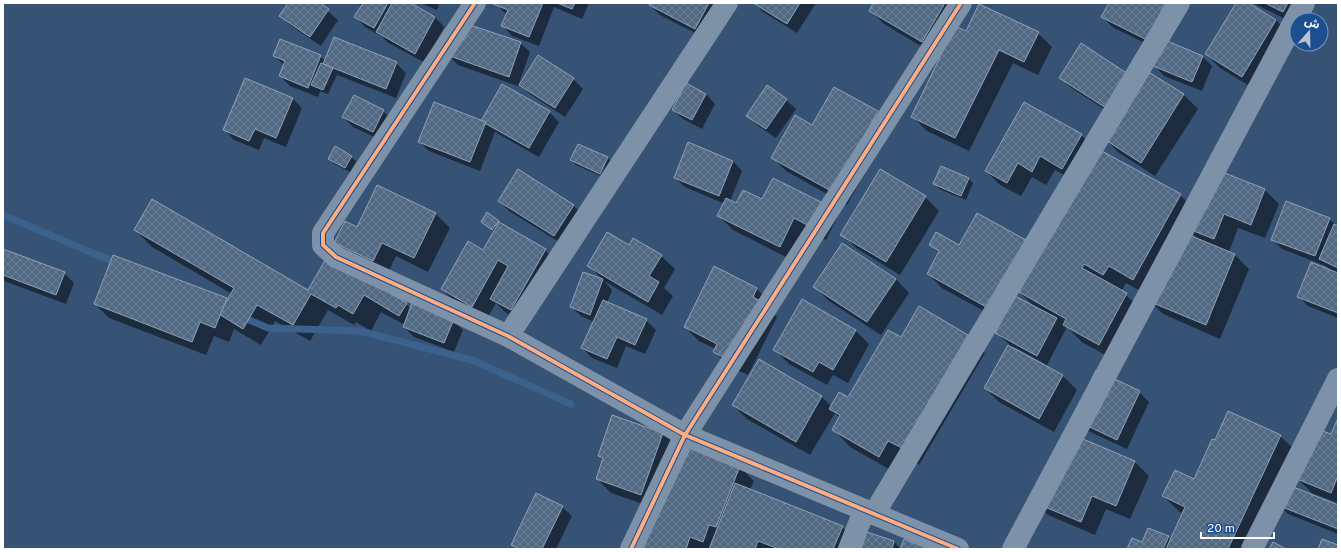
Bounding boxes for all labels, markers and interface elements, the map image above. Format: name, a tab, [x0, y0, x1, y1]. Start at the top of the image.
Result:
north arrow	[1289, 12, 1329, 52]
text: ش	[1303, 14, 1322, 33]
scale bar	[1201, 514, 1274, 540]
text: 20 m	[1207, 521, 1235, 537]

